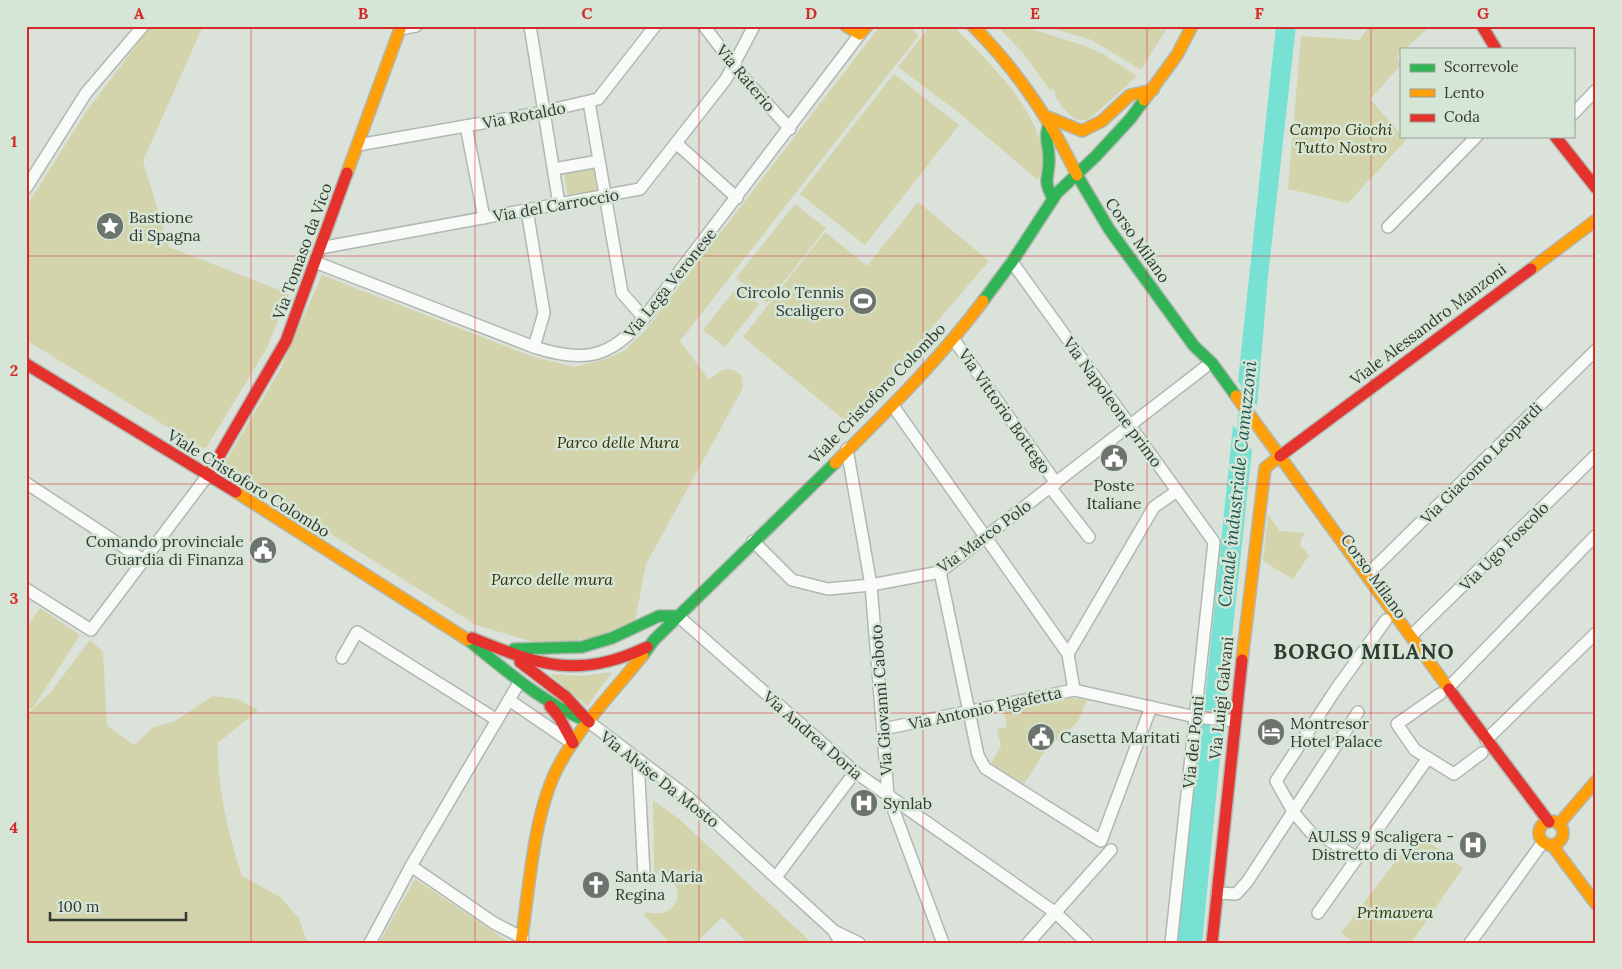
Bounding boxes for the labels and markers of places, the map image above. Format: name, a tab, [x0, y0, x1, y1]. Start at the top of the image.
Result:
place label: Bastione di Spagna	[129, 207, 201, 245]
place icon: Bastione di Spagna	[95, 211, 125, 241]
place label: Circolo Tennis Scaligero	[736, 282, 844, 320]
sports icon: Circolo Tennis Scaligero	[848, 286, 878, 316]
public building icon: Poste Italiane	[1099, 443, 1129, 473]
place label: Poste Italiane	[1086, 475, 1142, 513]
place label: Comando provinciale Guardia di Finanza	[86, 531, 244, 569]
public building icon: Comando provinciale Guardia di Finanza	[248, 535, 278, 565]
place label: Montresor Hotel Palace	[1290, 713, 1383, 751]
hotel icon: Montresor Hotel Palace	[1256, 717, 1286, 747]
public building icon: Casetta Maritati	[1026, 722, 1056, 752]
place label: Casetta Maritati	[1060, 727, 1180, 747]
hospital icon: Synlab	[849, 788, 879, 818]
place label: Synlab	[883, 793, 932, 813]
place label: AULSS 9 Scaligera - Distretto di Verona	[1307, 826, 1454, 864]
hospital icon: AULSS 9 Scaligera - Distretto di Verona	[1458, 830, 1488, 860]
place label: Santa Maria Regina	[615, 866, 703, 904]
church icon: Santa Maria Regina	[581, 870, 611, 900]

